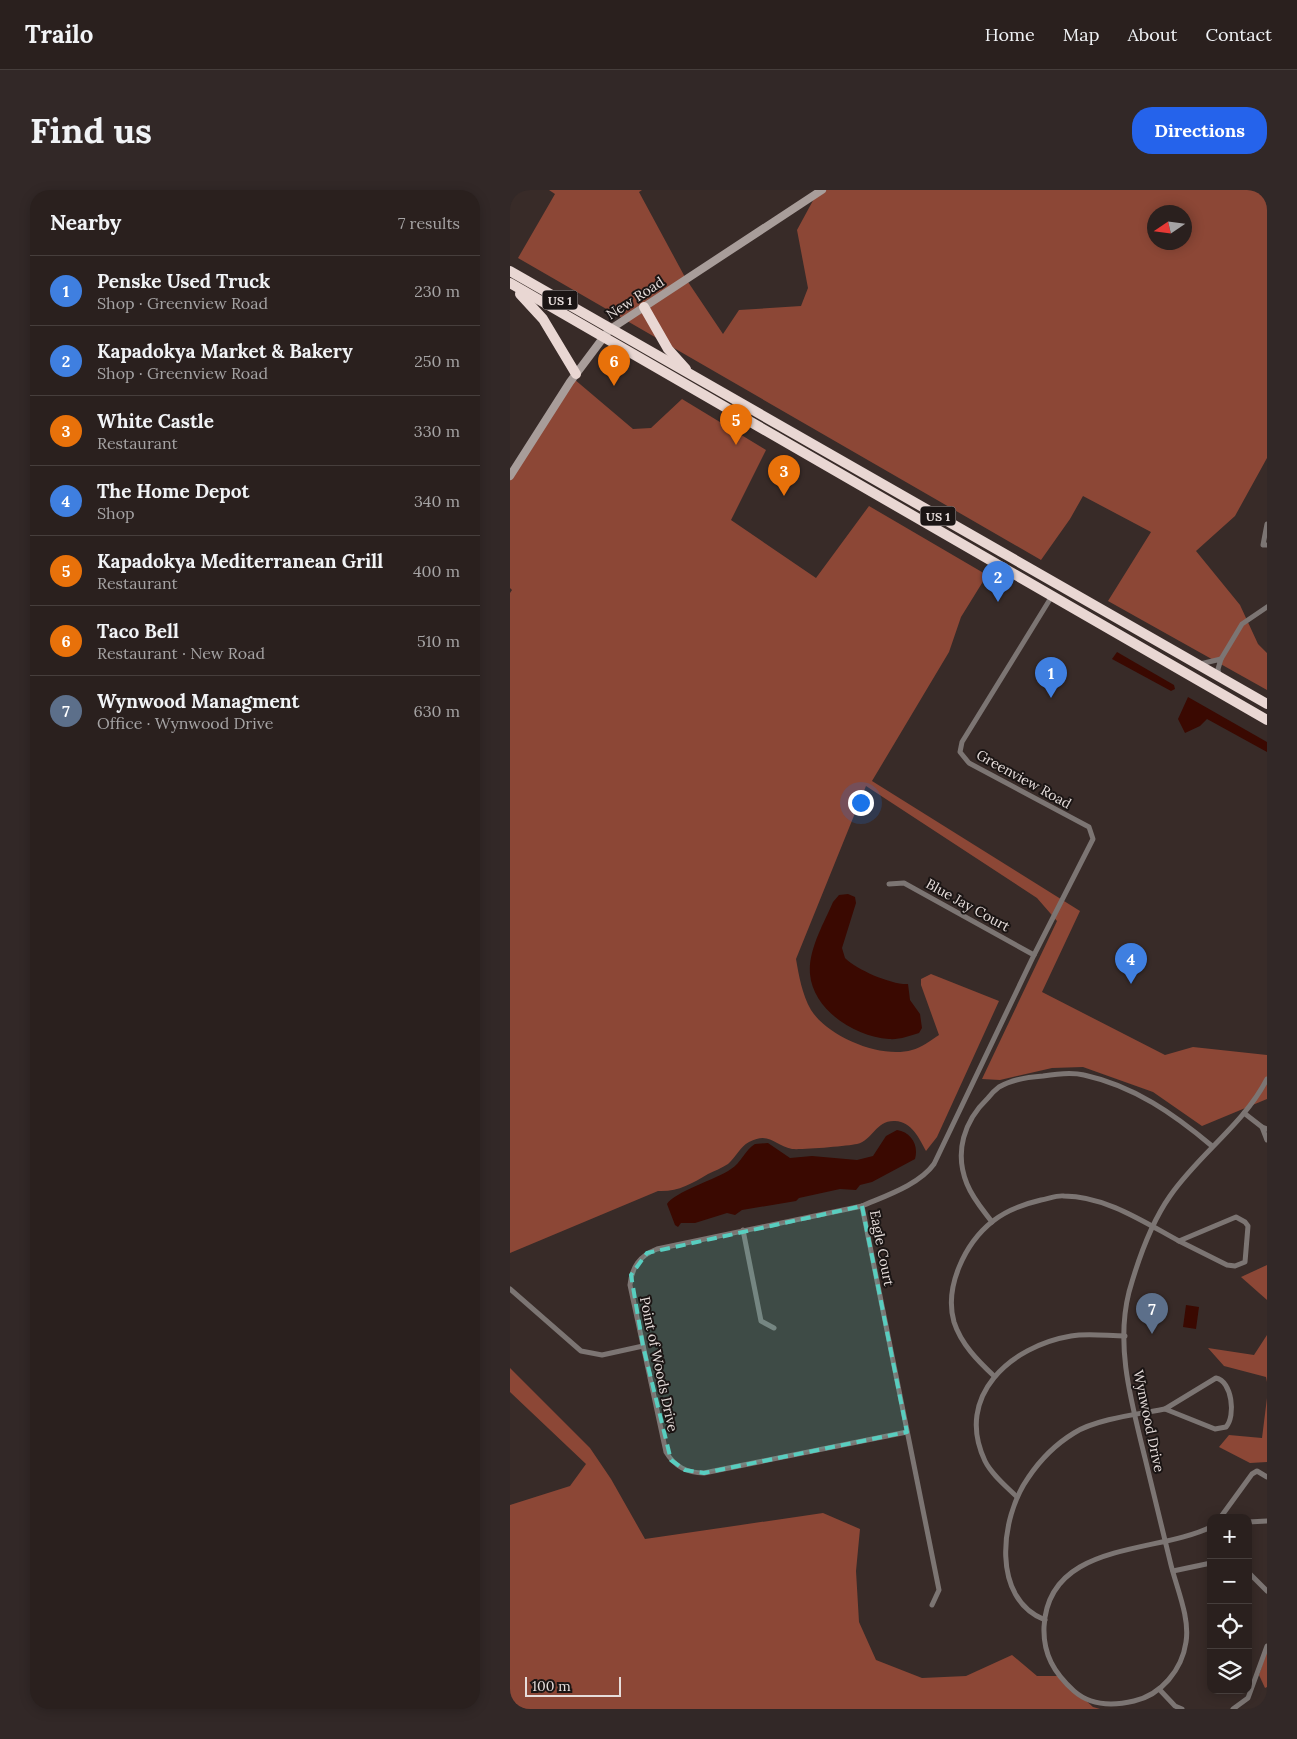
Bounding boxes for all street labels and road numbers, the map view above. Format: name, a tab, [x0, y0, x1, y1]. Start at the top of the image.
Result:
street label: New Road	[603, 273, 667, 323]
road number: US 1	[542, 290, 578, 310]
road number: US 1	[920, 506, 956, 526]
street label: Greenview Road	[973, 745, 1075, 813]
street label: Blue Jay Court	[923, 875, 1014, 936]
street label: Eagle Court	[866, 1208, 898, 1288]
street label: Point of Woods Drive	[636, 1295, 682, 1434]
street label: Wynwood Drive	[1129, 1368, 1169, 1474]

